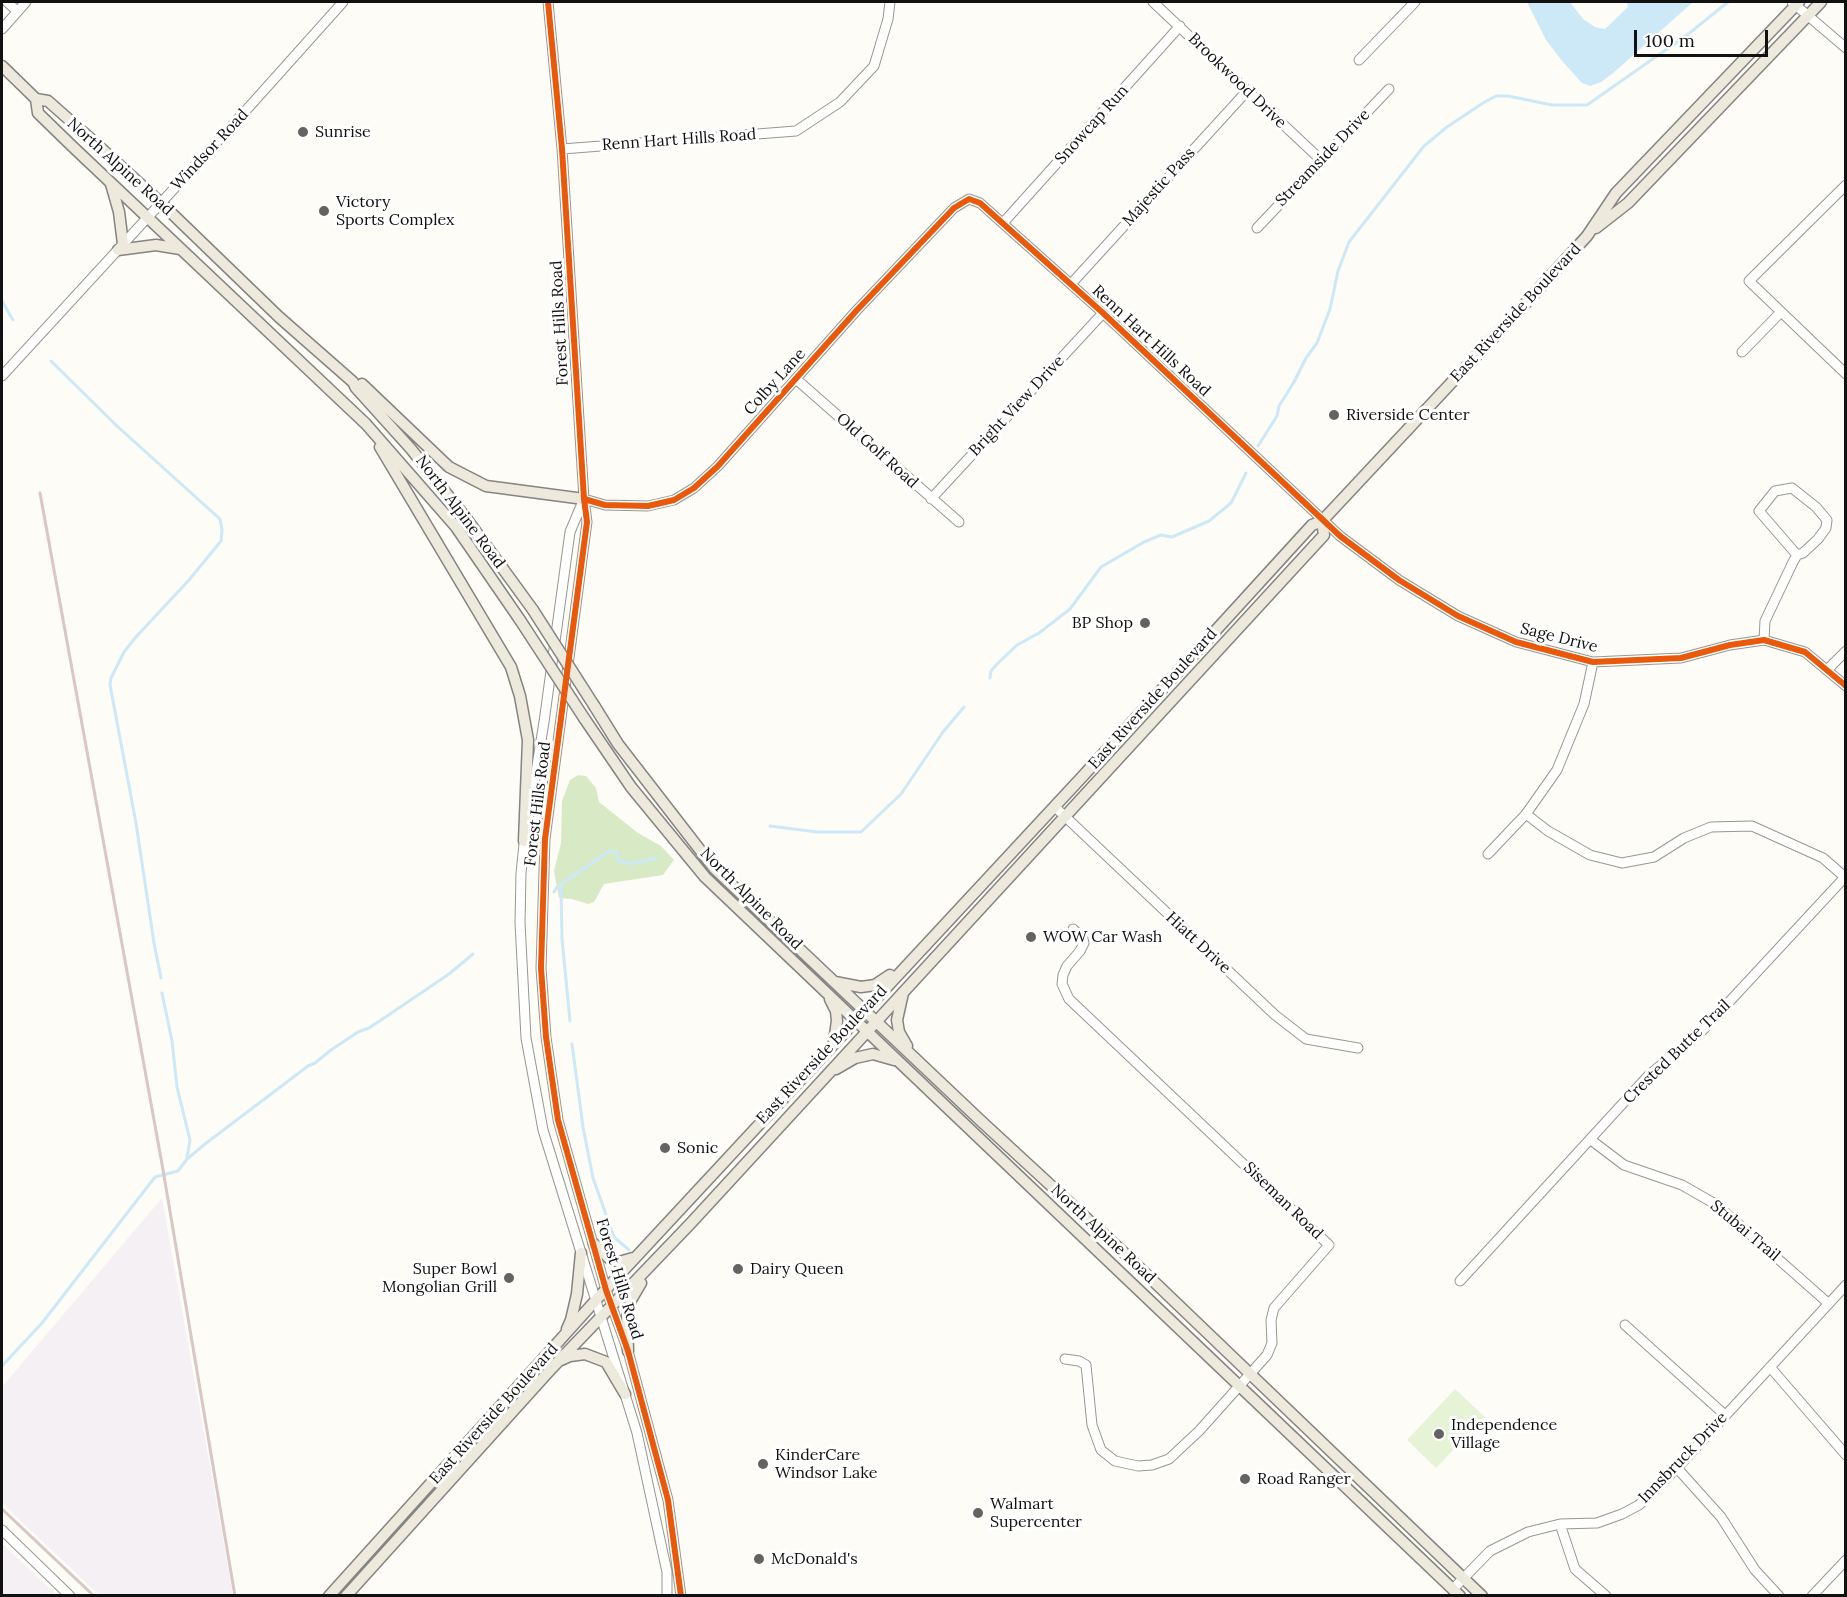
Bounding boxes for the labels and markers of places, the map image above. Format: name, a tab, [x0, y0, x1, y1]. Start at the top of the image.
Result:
place label: Sunrise	[315, 122, 371, 142]
marker: Sunrise	[296, 125, 310, 139]
place label: Victory Sports Complex	[336, 192, 455, 230]
marker: Victory Sports Complex	[317, 204, 331, 218]
place label: Riverside Center	[1346, 405, 1470, 425]
marker: Riverside Center	[1327, 408, 1341, 422]
place label: BP Shop	[1072, 613, 1133, 633]
marker: BP Shop	[1138, 616, 1152, 630]
place label: WOW Car Wash	[1043, 927, 1162, 947]
marker: WOW Car Wash	[1024, 930, 1038, 944]
place label: Sonic	[677, 1138, 718, 1158]
marker: Sonic	[658, 1141, 672, 1155]
place label: Super Bowl Mongolian Grill	[382, 1259, 497, 1297]
place label: Dairy Queen	[750, 1259, 844, 1279]
marker: Dairy Queen	[731, 1262, 745, 1276]
marker: Super Bowl Mongolian Grill	[502, 1271, 516, 1285]
place label: Independence Village	[1451, 1415, 1557, 1453]
marker: Independence Village	[1432, 1427, 1446, 1441]
place label: KinderCare Windsor Lake	[775, 1445, 877, 1483]
marker: KinderCare Windsor Lake	[756, 1457, 770, 1471]
place label: Road Ranger	[1257, 1469, 1351, 1489]
marker: Road Ranger	[1238, 1472, 1252, 1486]
place label: Walmart Supercenter	[990, 1494, 1082, 1532]
marker: Walmart Supercenter	[971, 1506, 985, 1520]
place label: McDonald's	[771, 1549, 858, 1569]
marker: McDonald's	[752, 1552, 766, 1566]

